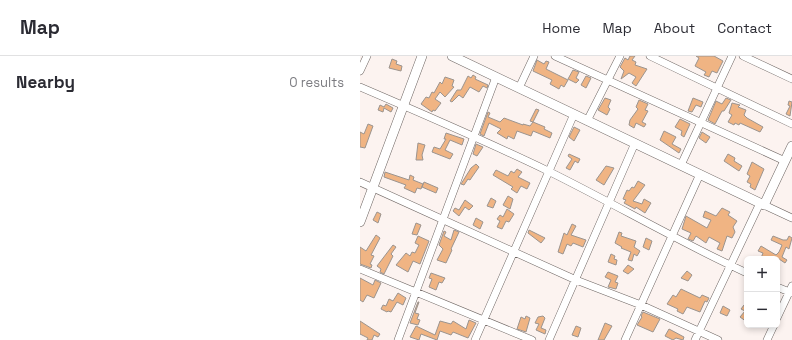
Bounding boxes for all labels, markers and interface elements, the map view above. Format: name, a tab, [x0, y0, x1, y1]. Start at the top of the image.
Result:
text: Map	[20, 15, 60, 40]
text: Home	[542, 19, 580, 37]
text: Map	[602, 19, 632, 37]
text: About	[654, 19, 695, 37]
text: Contact	[717, 19, 772, 37]
text: Nearby	[16, 71, 75, 93]
text: 0 results	[289, 74, 344, 91]
map controls	[744, 256, 780, 328]
button: +	[744, 256, 780, 292]
button: −	[744, 292, 780, 328]

